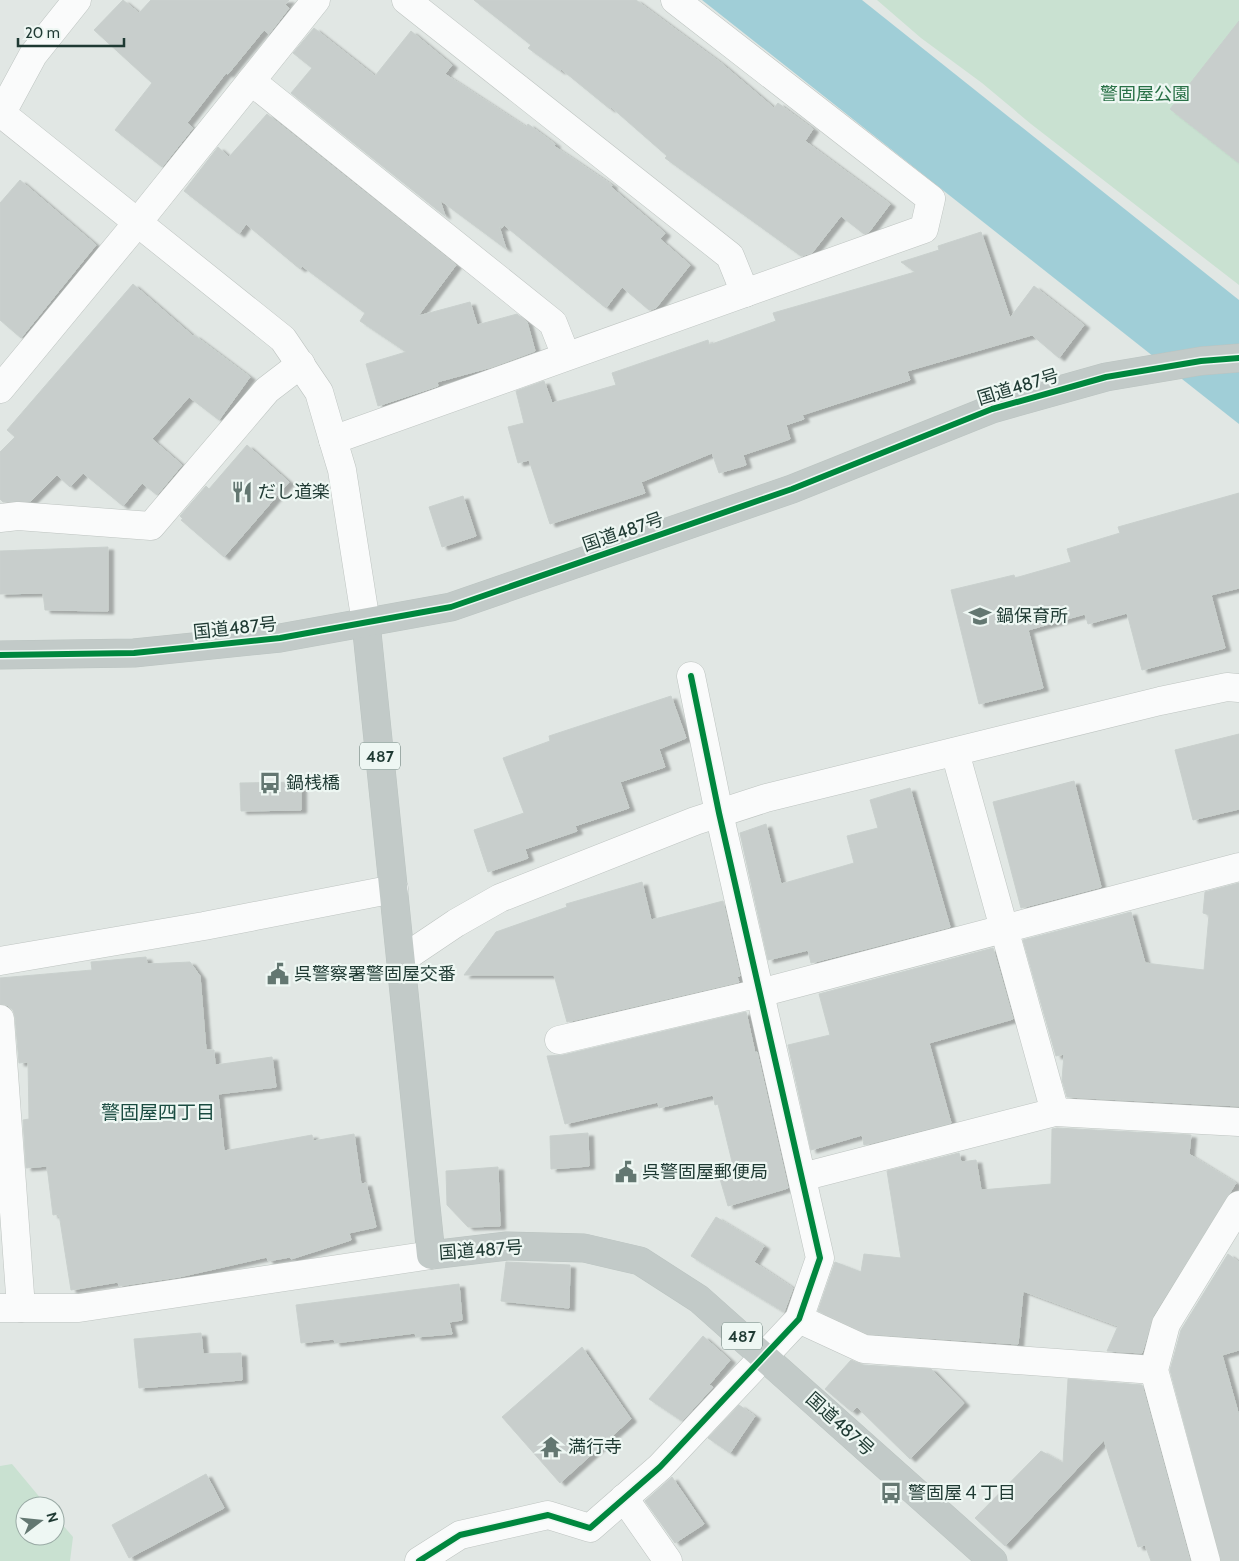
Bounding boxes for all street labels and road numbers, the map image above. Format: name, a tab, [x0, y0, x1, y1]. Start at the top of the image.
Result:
street label: 国道487号	[974, 364, 1062, 410]
street label: 国道487号	[580, 508, 666, 556]
street label: 国道487号	[192, 613, 278, 643]
road number: 487	[360, 742, 400, 769]
street label: 国道487号	[438, 1236, 524, 1264]
road number: 487	[722, 1322, 762, 1350]
street label: 国道487号	[801, 1388, 879, 1460]

